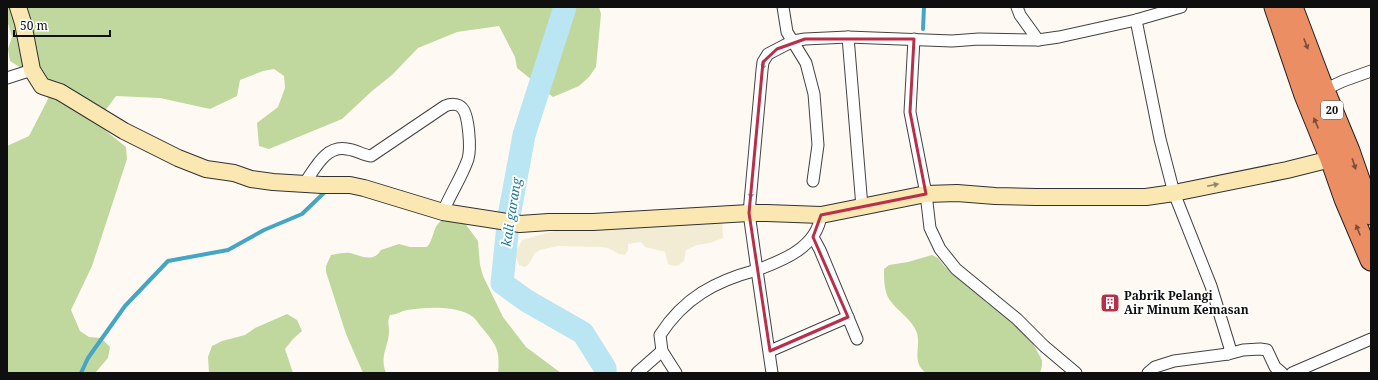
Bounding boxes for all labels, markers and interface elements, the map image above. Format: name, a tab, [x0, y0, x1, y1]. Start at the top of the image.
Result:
scale bar	[14, 12, 110, 38]
text: 50 m	[20, 17, 48, 34]
one-way arrow	[1303, 38, 1309, 50]
one-way arrow	[761, 58, 767, 70]
road number: 20	[1321, 101, 1343, 119]
one-way arrow	[1313, 117, 1319, 129]
one-way arrow	[1351, 159, 1357, 171]
water label: kali garang	[497, 176, 525, 248]
one-way arrow	[1206, 182, 1219, 188]
one-way arrow	[747, 187, 754, 199]
one-way arrow	[1354, 223, 1360, 235]
place label: Pabrik Pelangi Air Minum Kemasan	[1124, 287, 1249, 318]
building icon: Pabrik Pelangi Air Minum Kemasan	[1099, 292, 1121, 314]

